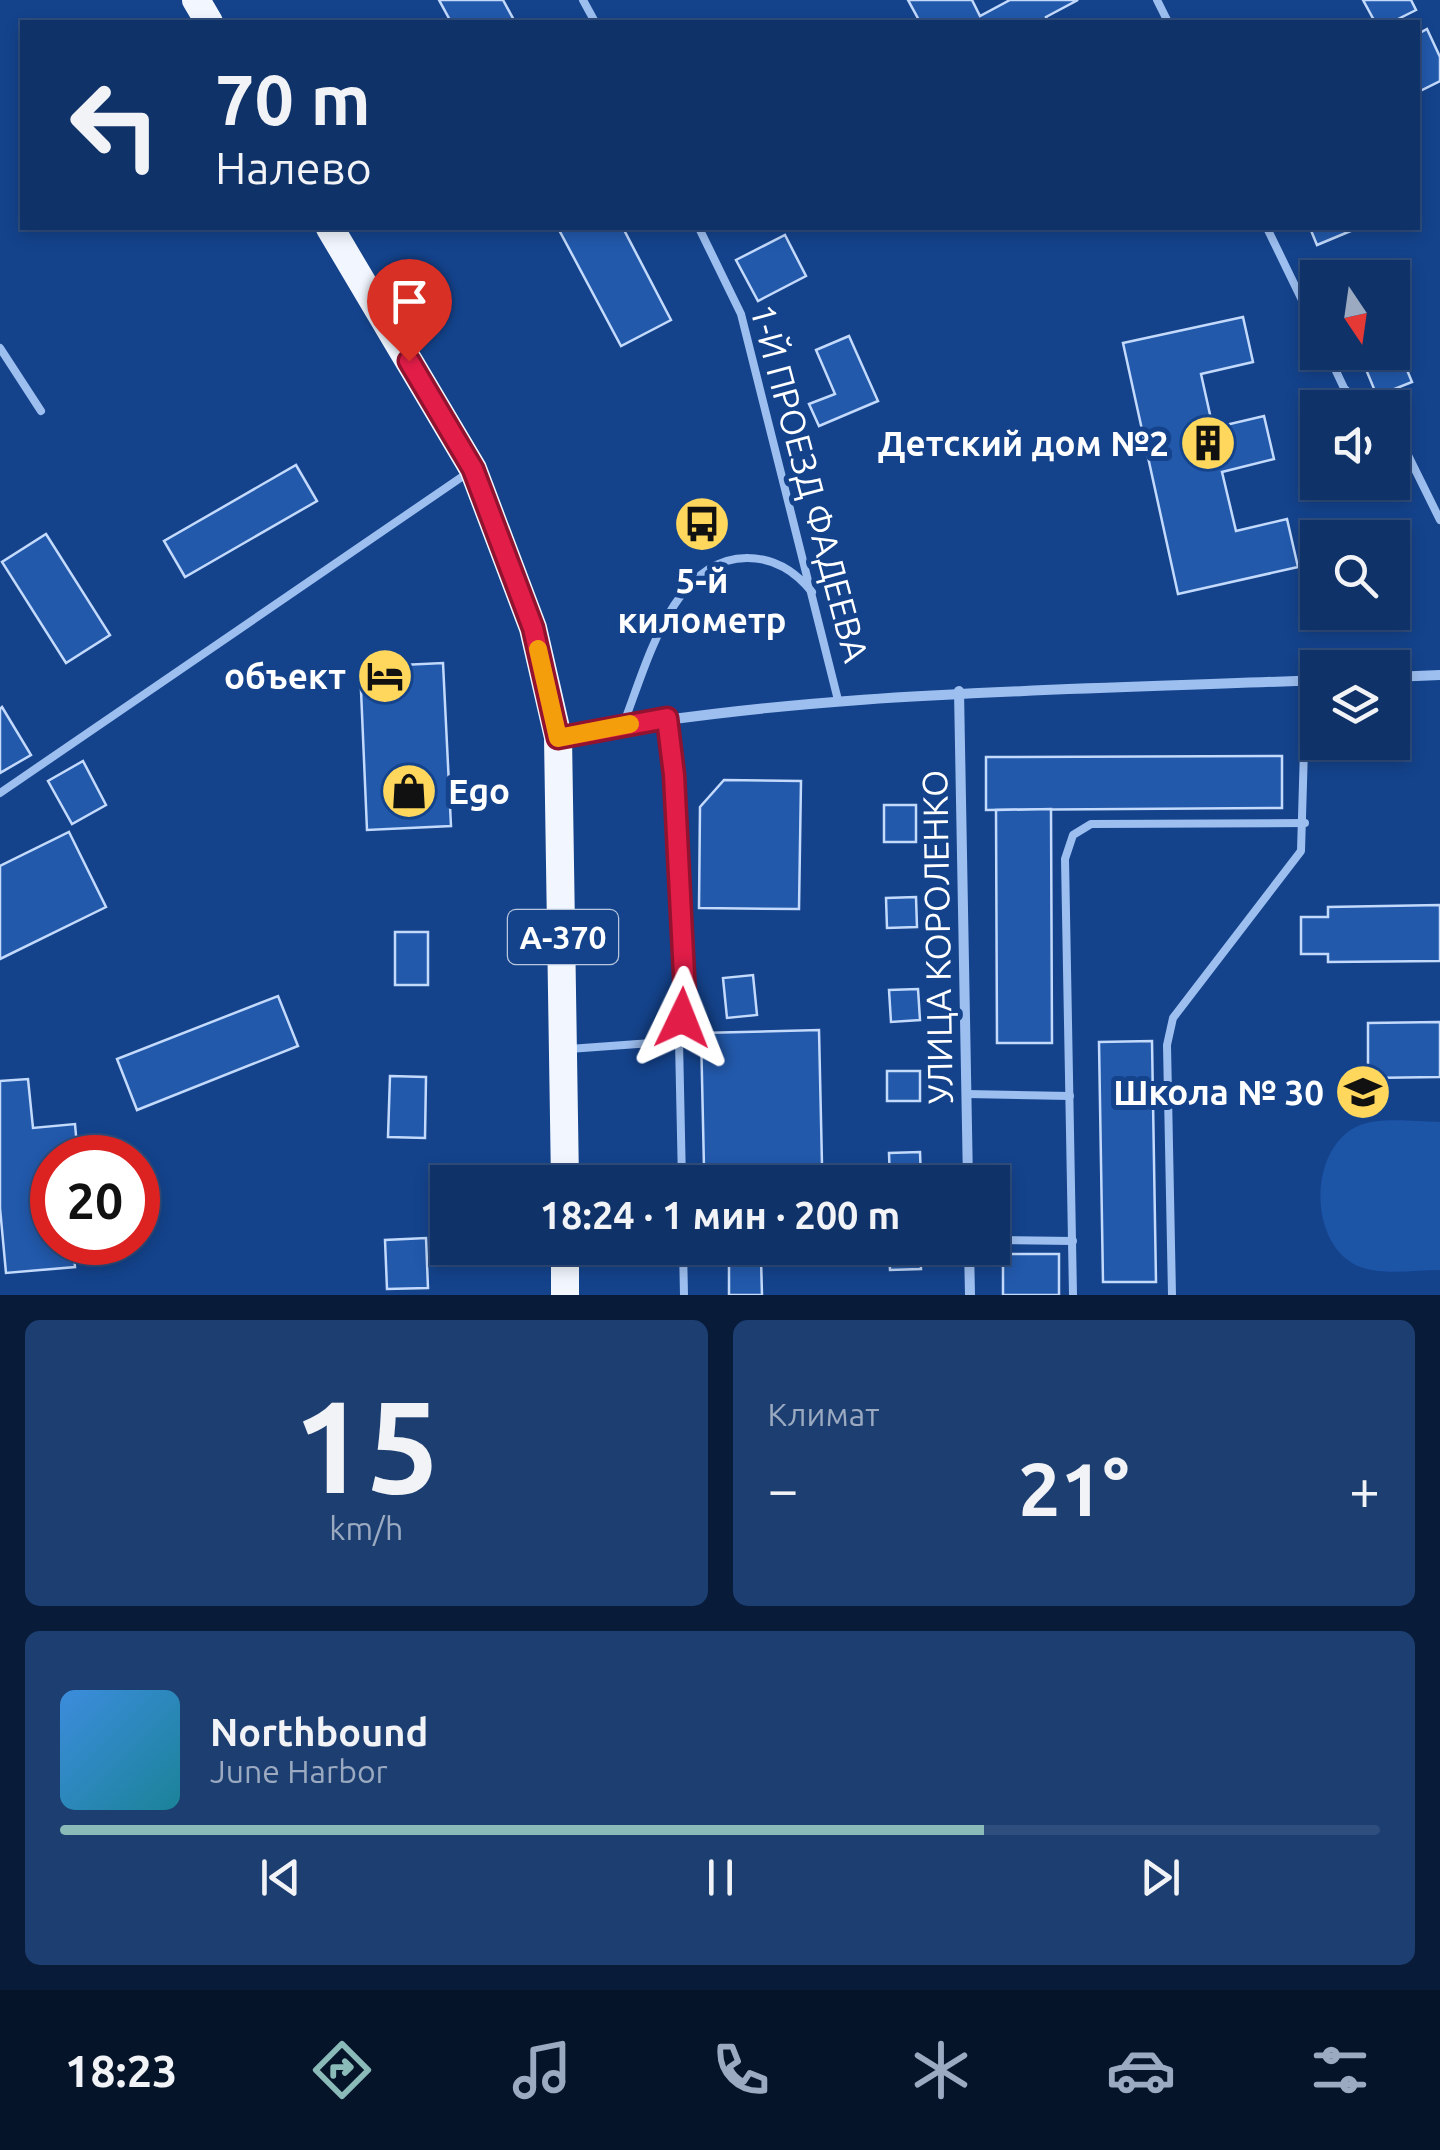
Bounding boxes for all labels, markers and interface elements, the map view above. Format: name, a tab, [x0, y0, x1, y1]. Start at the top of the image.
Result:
icon: left	[50, 60, 180, 190]
text: 70 m	[215, 60, 371, 138]
text: Налево	[215, 142, 372, 193]
pin	[367, 259, 452, 362]
north arrow	[1300, 260, 1410, 370]
map controls	[1300, 260, 1410, 760]
icon: arrive	[382, 274, 437, 329]
street label: 1-Й ПРОЕЗД ФАДЕЕВА	[743, 300, 877, 666]
button: sound	[1300, 390, 1410, 500]
building icon: Детский дом №2	[1178, 413, 1238, 473]
place label: Детский дом №2	[878, 423, 1169, 463]
bus stop icon: 5-й километр	[672, 494, 732, 554]
button: search	[1300, 520, 1410, 630]
place label: 5-й километр	[617, 560, 787, 640]
hotel icon: объект	[355, 646, 415, 706]
button: layers	[1300, 650, 1410, 760]
place label: объект	[224, 656, 346, 696]
shop icon: Ego	[379, 761, 439, 821]
street label: УЛИЦА КОРОЛЕНКО	[914, 769, 960, 1105]
place label: Ego	[448, 771, 510, 811]
road number: А-370	[508, 910, 618, 964]
position arrow	[630, 966, 734, 1070]
school or university icon: Школа № 30	[1333, 1062, 1393, 1122]
place label: Школа № 30	[1113, 1072, 1324, 1112]
speed limit sign: 20	[30, 1135, 160, 1265]
text: 18:24 · 1 мин · 200 m	[540, 1194, 900, 1236]
text: 15	[293, 1372, 440, 1518]
text: Климат	[768, 1396, 879, 1432]
text: 21°	[1018, 1446, 1129, 1530]
text: −	[768, 1458, 799, 1519]
text: +	[1349, 1458, 1380, 1519]
text: km/h	[329, 1510, 403, 1546]
text: Northbound	[210, 1711, 428, 1753]
text: June Harbor	[210, 1753, 388, 1789]
icon: previous	[253, 1850, 308, 1905]
icon: pause	[693, 1850, 748, 1905]
icon: next	[1133, 1850, 1188, 1905]
icon: directions	[307, 2035, 377, 2105]
icon: music	[507, 2035, 577, 2105]
icon: phone	[706, 2035, 776, 2105]
icon: climate	[906, 2035, 976, 2105]
icon: car	[1106, 2035, 1176, 2105]
icon: filters	[1305, 2035, 1375, 2105]
text: 18:23	[65, 2045, 177, 2096]

